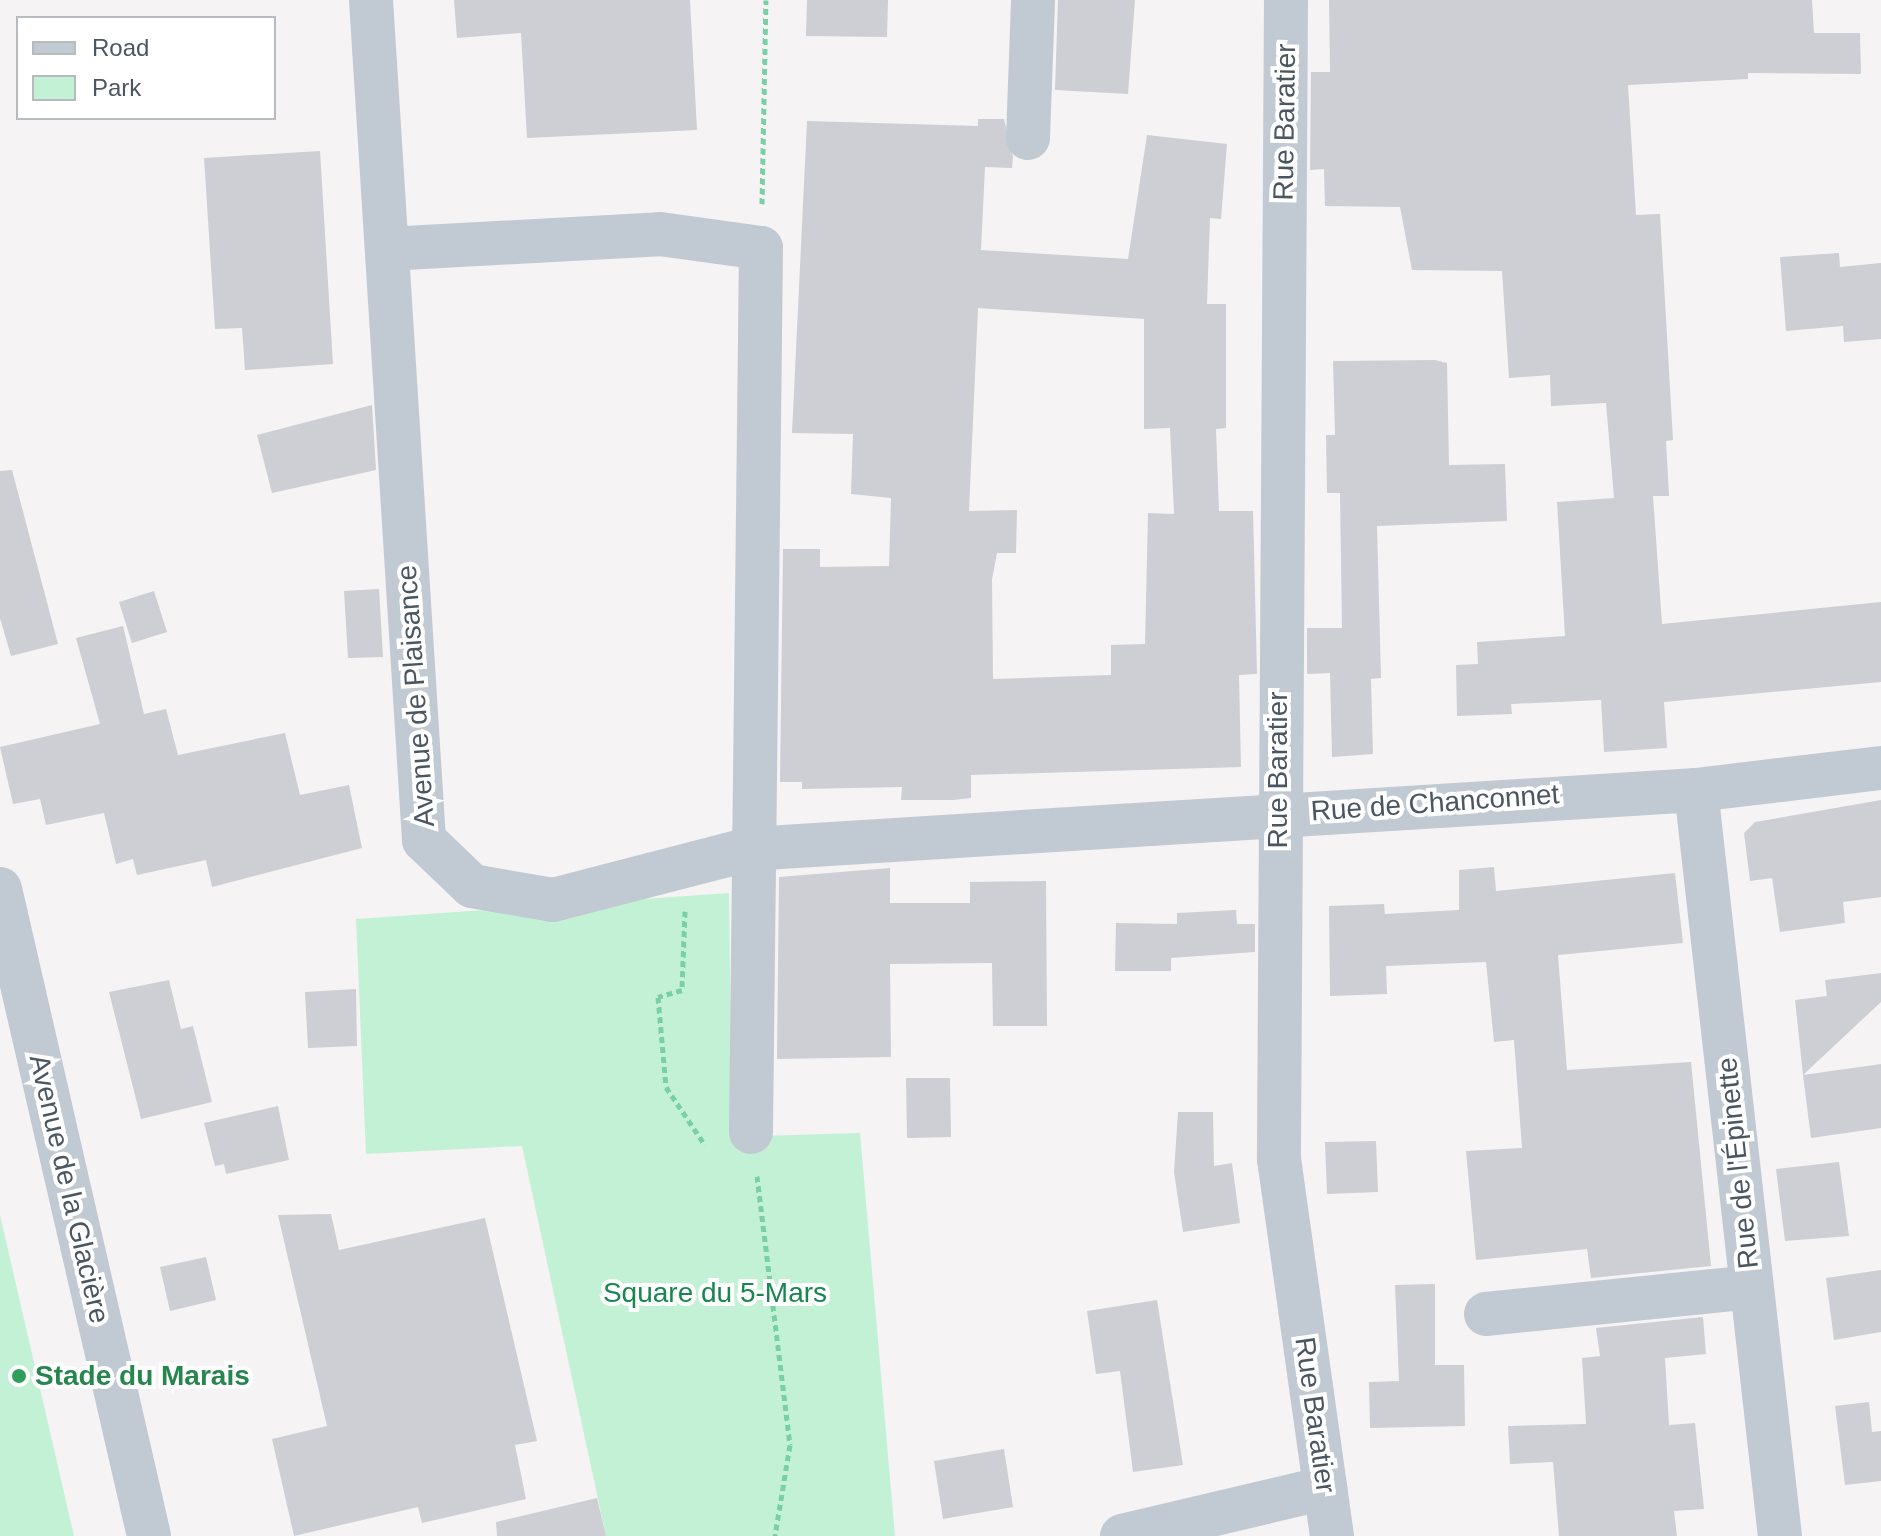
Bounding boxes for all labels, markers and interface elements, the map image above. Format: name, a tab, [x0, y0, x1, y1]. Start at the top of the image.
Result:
legend	[16, 16, 276, 120]
text: Road	[92, 34, 149, 61]
street label: Rue Baratier	[1267, 43, 1303, 201]
text: Park	[92, 74, 141, 101]
street label: Avenue de Plaisance	[390, 564, 442, 828]
street label: Rue Baratier	[1261, 691, 1295, 849]
street label: Rue de Chanconnet	[1310, 778, 1560, 828]
street label: Avenue de la Glacière	[22, 1051, 116, 1327]
street label: Rue de l'Épinette	[1710, 1056, 1766, 1270]
park label: Square du 5-Mars	[603, 1276, 827, 1310]
street label: Rue Baratier	[1287, 1335, 1343, 1495]
place label: Stade du Marais	[35, 1359, 250, 1393]
marker: Stade du Marais	[10, 1367, 28, 1385]

